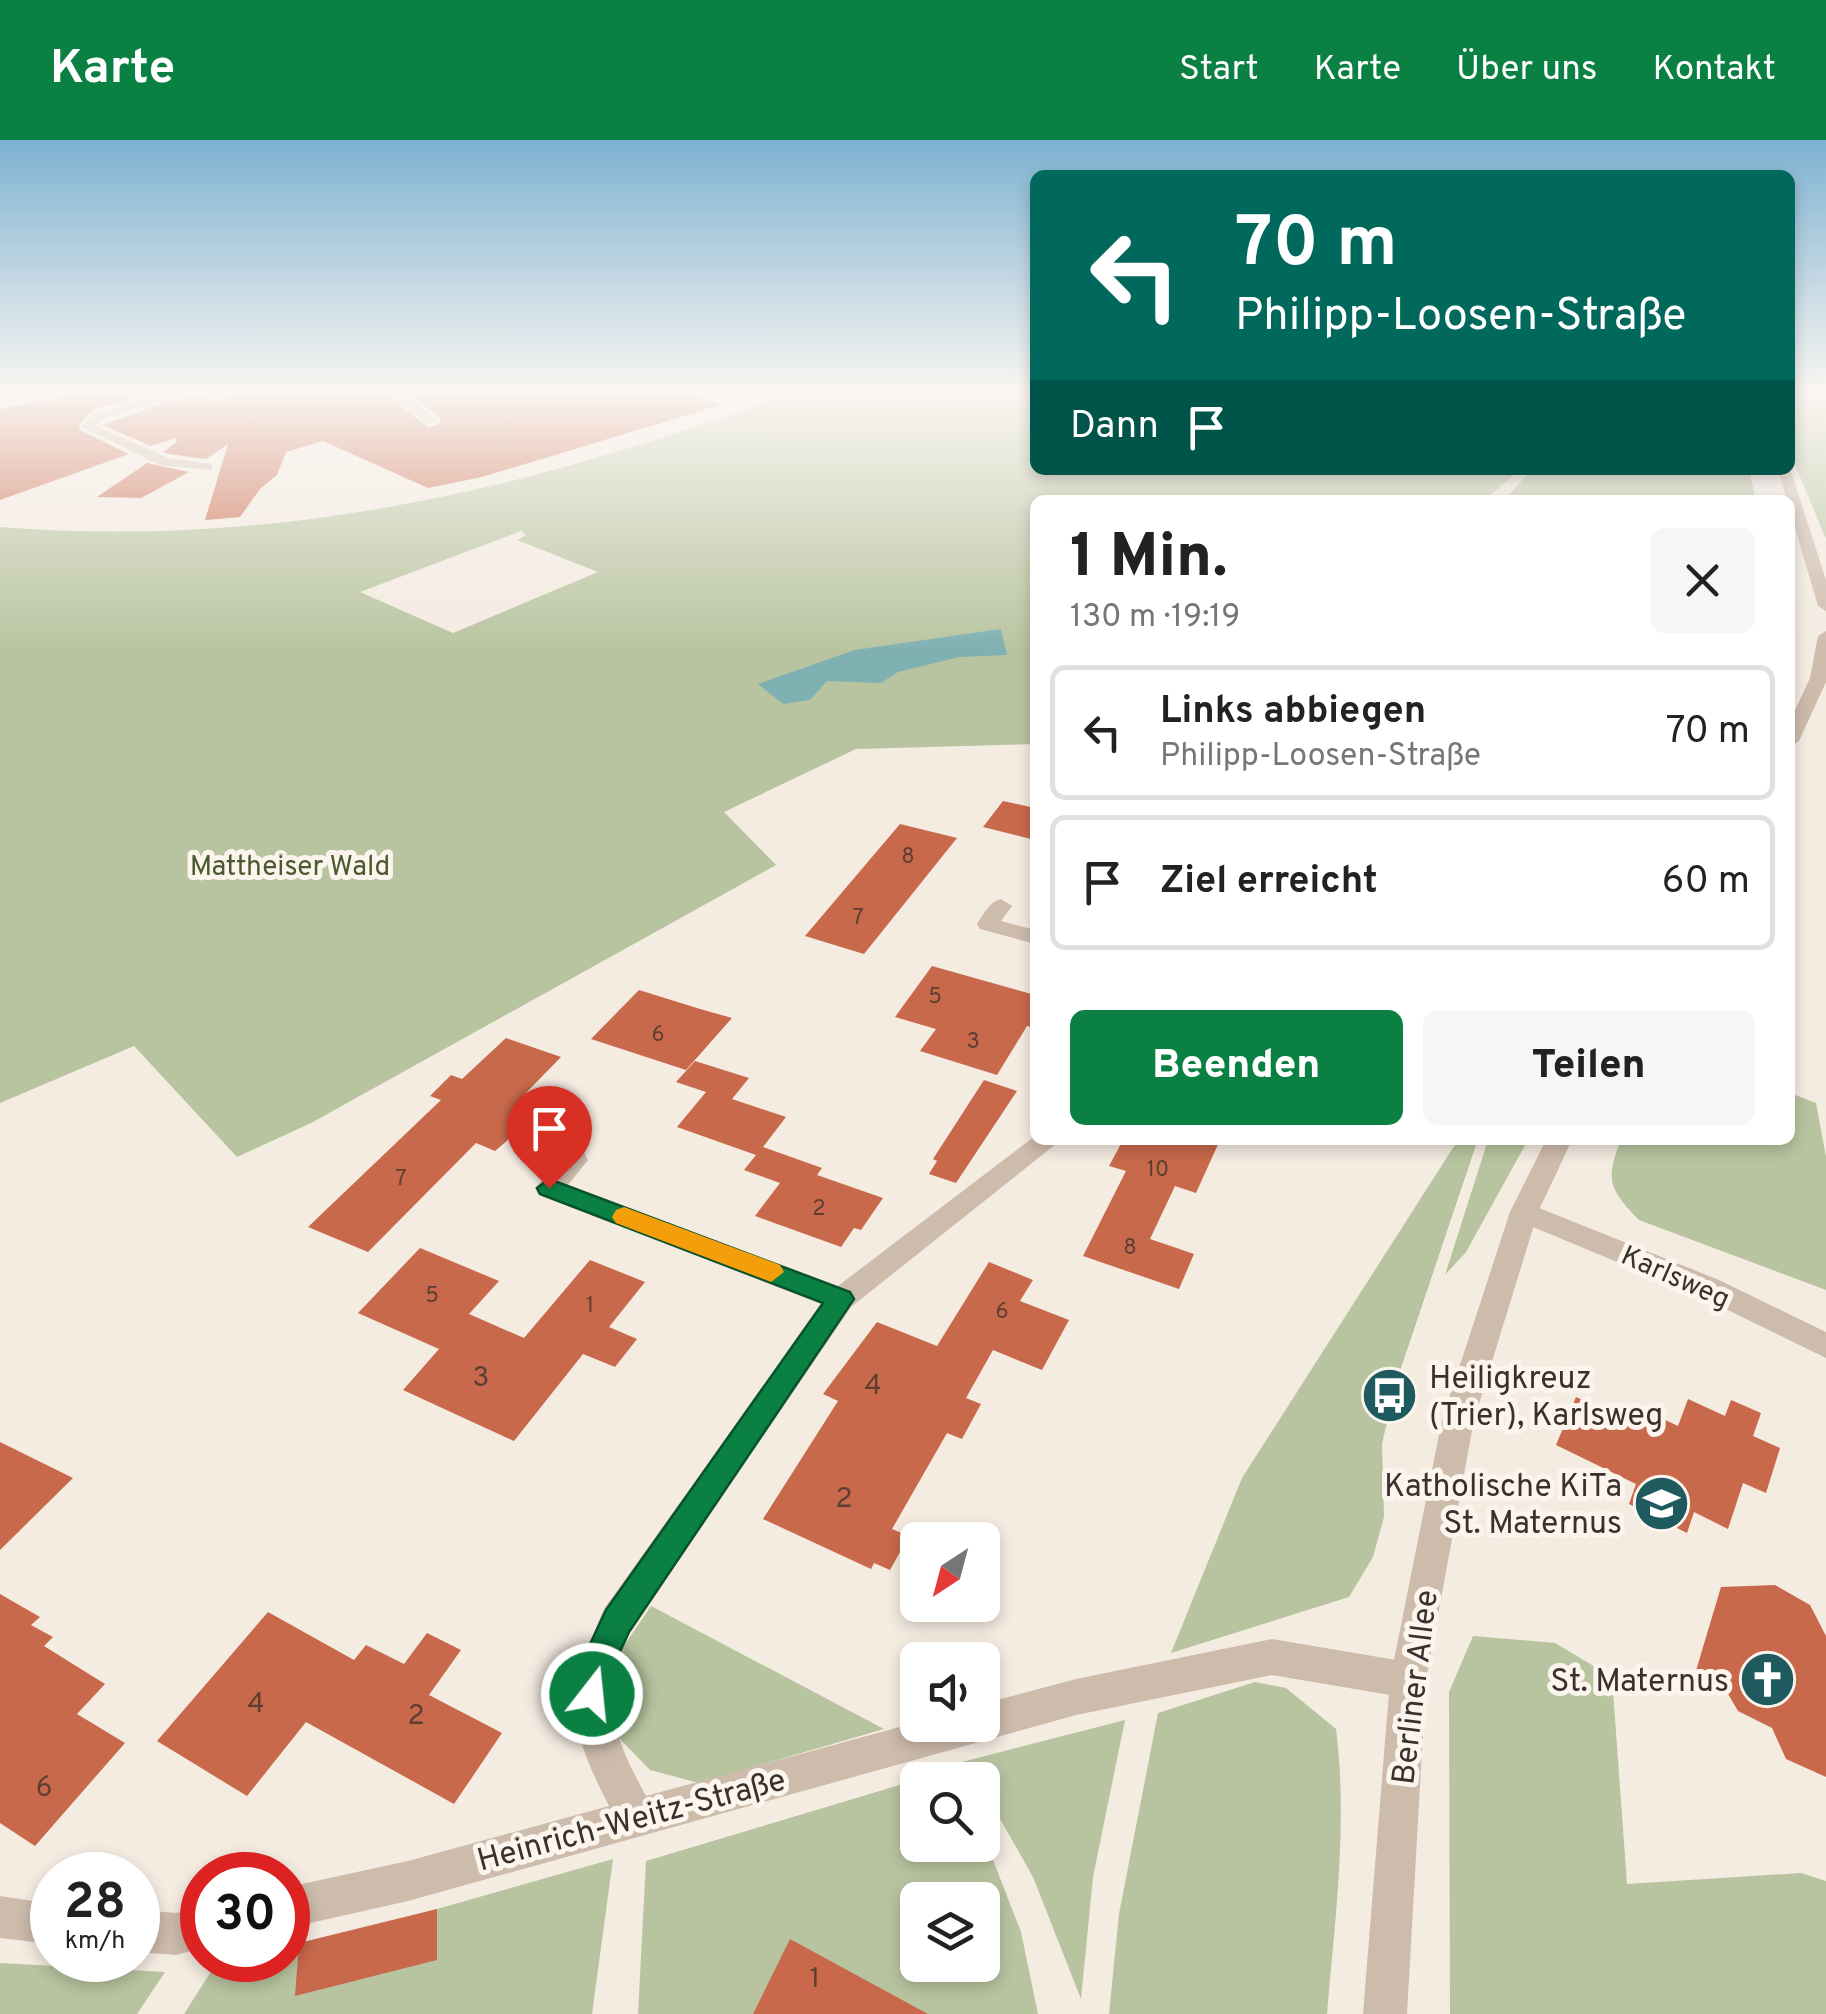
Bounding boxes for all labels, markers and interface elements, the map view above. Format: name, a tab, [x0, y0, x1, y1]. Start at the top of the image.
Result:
text: Karte	[50, 40, 175, 100]
text: Start	[1179, 48, 1259, 92]
text: Karte	[1314, 48, 1401, 92]
text: Über uns	[1456, 48, 1597, 92]
text: Kontakt	[1652, 48, 1776, 92]
text: 70 m	[1235, 202, 1398, 291]
icon: left	[1070, 210, 1200, 340]
text: Philipp-Loosen-Straße	[1235, 289, 1686, 346]
icon: arrive	[1179, 400, 1234, 455]
text: Dann	[1070, 403, 1159, 452]
text: 1 Min.	[1070, 522, 1228, 598]
button: close	[1650, 528, 1755, 633]
text: 130 m · 19:19	[1070, 598, 1240, 638]
text: Links abbiegen	[1160, 688, 1426, 737]
icon: left	[1075, 705, 1130, 760]
text: 70 m	[1666, 708, 1750, 757]
text: Philipp-Loosen-Straße	[1160, 737, 1481, 777]
house number: 8	[901, 844, 915, 871]
park label: Mattheiser Wald	[190, 850, 390, 886]
icon: arrive	[1075, 855, 1130, 910]
text: Ziel erreicht	[1160, 858, 1378, 907]
text: 60 m	[1662, 858, 1750, 907]
house number: 7	[852, 905, 864, 932]
house number: 5	[928, 984, 942, 1011]
button: Beenden	[1070, 1010, 1403, 1125]
button: Teilen	[1423, 1010, 1755, 1125]
house number: 6	[651, 1022, 665, 1049]
house number: 3	[966, 1029, 980, 1056]
pin	[507, 1086, 592, 1189]
icon: arrive	[522, 1101, 577, 1156]
house number: 10	[1147, 1157, 1169, 1184]
house number: 7	[395, 1166, 407, 1193]
house number: 2	[812, 1196, 826, 1223]
house number: 8	[1123, 1235, 1137, 1262]
street label: Karlsweg	[1615, 1239, 1735, 1319]
house number: 5	[425, 1283, 439, 1310]
house number: 1	[586, 1293, 594, 1320]
house number: 6	[995, 1299, 1009, 1326]
place label: Heiligkreuz (Trier), Karlsweg	[1429, 1360, 1663, 1437]
house number: 3	[473, 1361, 489, 1397]
bus stop icon: Heiligkreuz (Trier), Karlsweg	[1360, 1365, 1420, 1425]
house number: 4	[864, 1369, 882, 1405]
place label: Katholische KiTa St. Maternus	[1384, 1468, 1622, 1545]
school or university icon: Katholische KiTa St. Maternus	[1631, 1473, 1691, 1533]
house number: 2	[835, 1482, 853, 1518]
north arrow	[900, 1522, 1000, 1622]
map controls	[900, 1522, 1000, 1982]
street label: Berliner Allee	[1385, 1588, 1449, 1787]
position arrow	[540, 1642, 644, 1746]
button: sound	[900, 1642, 1000, 1742]
church icon: St. Maternus	[1738, 1650, 1798, 1710]
place label: St. Maternus	[1550, 1663, 1729, 1703]
house number: 4	[247, 1687, 265, 1723]
house number: 2	[407, 1699, 425, 1735]
street label: Heinrich-Weitz-Straße	[473, 1761, 790, 1882]
button: search	[900, 1762, 1000, 1862]
house number: 6	[36, 1771, 52, 1807]
speed limit sign: 30	[180, 1852, 310, 1982]
text: 28	[64, 1873, 126, 1936]
button: layers	[900, 1882, 1000, 1982]
text: km/h	[65, 1926, 125, 1958]
house number: 1	[810, 1962, 820, 1998]

